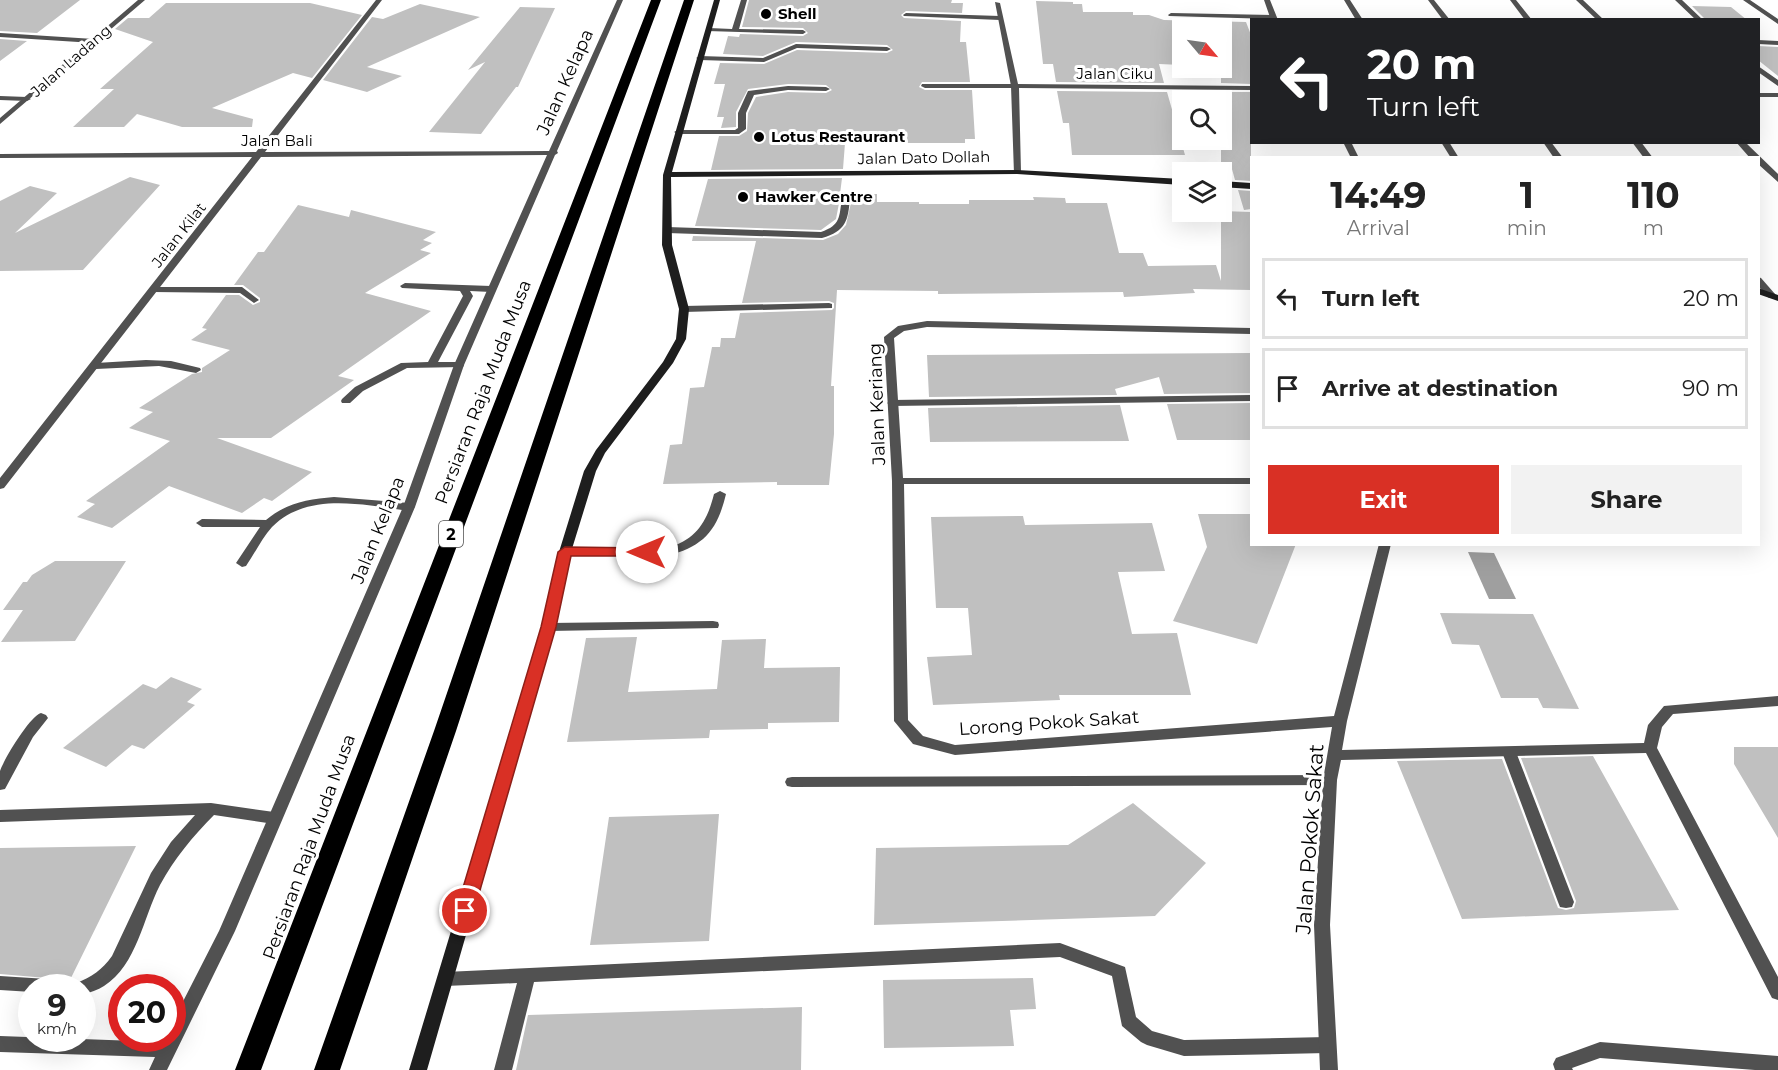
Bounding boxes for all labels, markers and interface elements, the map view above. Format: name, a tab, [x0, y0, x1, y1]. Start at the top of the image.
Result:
place label: Shell	[778, 4, 817, 23]
marker: Shell	[759, 7, 773, 21]
north arrow	[1172, 18, 1232, 78]
map controls	[1172, 18, 1232, 222]
street label: Jalan Ladang	[26, 21, 115, 101]
street label: Jalan Kelapa	[531, 26, 598, 139]
text: 20 m	[1367, 38, 1476, 90]
icon: left	[1268, 42, 1346, 120]
street label: Jalan Ciku	[1076, 64, 1153, 83]
button: search	[1172, 90, 1232, 150]
text: Turn left	[1367, 90, 1480, 123]
place label: Lotus Restaurant	[771, 127, 906, 146]
marker: Lotus Restaurant	[752, 130, 766, 144]
street label: Jalan Bali	[240, 131, 313, 150]
street label: Jalan Dato Dollah	[857, 147, 990, 168]
button: layers	[1172, 162, 1232, 222]
text: 14:49	[1330, 173, 1426, 217]
text: 1	[1520, 173, 1534, 217]
text: 110	[1627, 173, 1680, 217]
place label: Hawker Centre	[755, 187, 873, 206]
marker: Hawker Centre	[736, 190, 750, 204]
street label: Jalan Kilat	[147, 199, 210, 272]
text: Arrival	[1347, 216, 1410, 240]
text: min	[1507, 216, 1547, 240]
text: m	[1643, 216, 1664, 240]
street label: Persiaran Raja Muda Musa	[430, 277, 536, 507]
icon: left	[1271, 282, 1304, 315]
text: Turn left	[1322, 285, 1420, 312]
text: 20 m	[1683, 285, 1739, 312]
street label: Jalan Keriang	[864, 343, 890, 466]
icon: arrive	[1271, 372, 1304, 405]
text: Arrive at destination	[1322, 375, 1558, 402]
text: 90 m	[1682, 375, 1739, 402]
button: Exit	[1268, 465, 1499, 534]
button: Share	[1511, 465, 1742, 534]
street label: Jalan Kelapa	[346, 473, 409, 588]
position arrow	[615, 520, 679, 584]
road number: 2	[439, 521, 463, 547]
street label: Lorong Pokok Sakat	[958, 706, 1140, 740]
street label: Persiaran Raja Muda Musa	[258, 731, 360, 963]
street label: Jalan Pokok Sakat	[1290, 743, 1329, 936]
pin	[439, 885, 490, 936]
icon: arrive	[448, 894, 481, 927]
speed limit sign: 20	[108, 974, 186, 1052]
text: 9	[47, 987, 67, 1024]
text: km/h	[37, 1019, 77, 1038]

